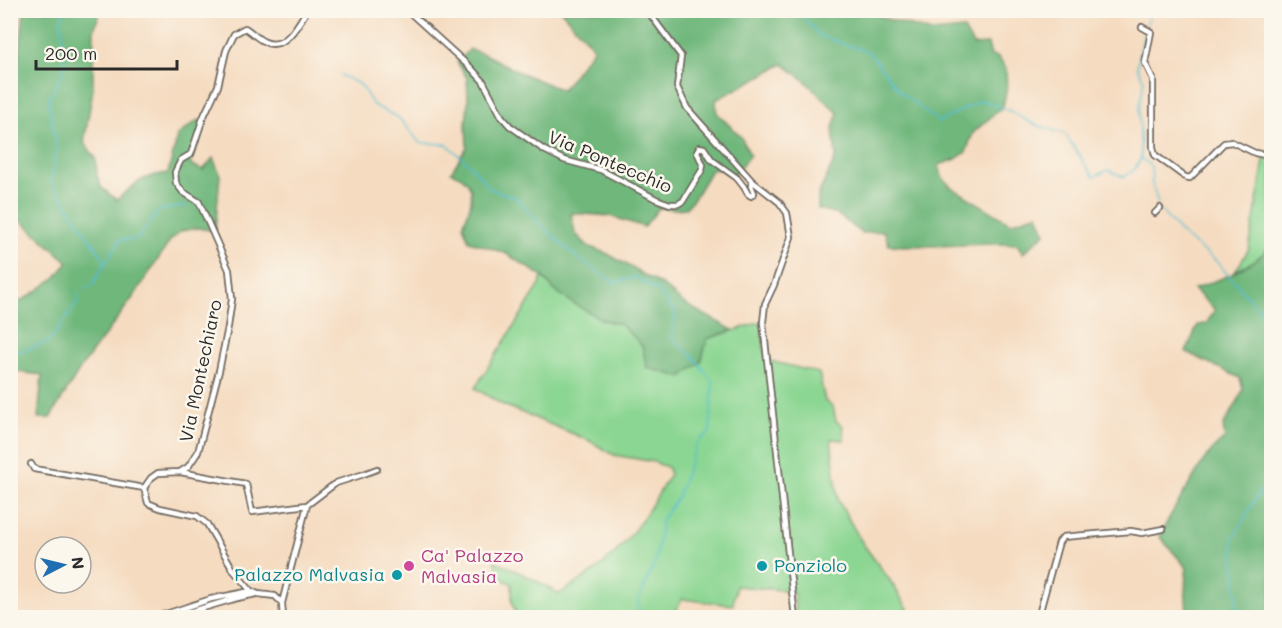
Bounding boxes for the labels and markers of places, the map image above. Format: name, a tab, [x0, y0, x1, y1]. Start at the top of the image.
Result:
place label: Ca' Palazzo Malvasia	[421, 543, 524, 588]
place label: Ponziolo	[774, 553, 847, 577]
marker: Ca' Palazzo Malvasia	[402, 559, 416, 573]
marker: Ponziolo	[755, 559, 769, 573]
place label: Palazzo Malvasia	[234, 562, 385, 586]
marker: Palazzo Malvasia	[390, 568, 404, 582]

